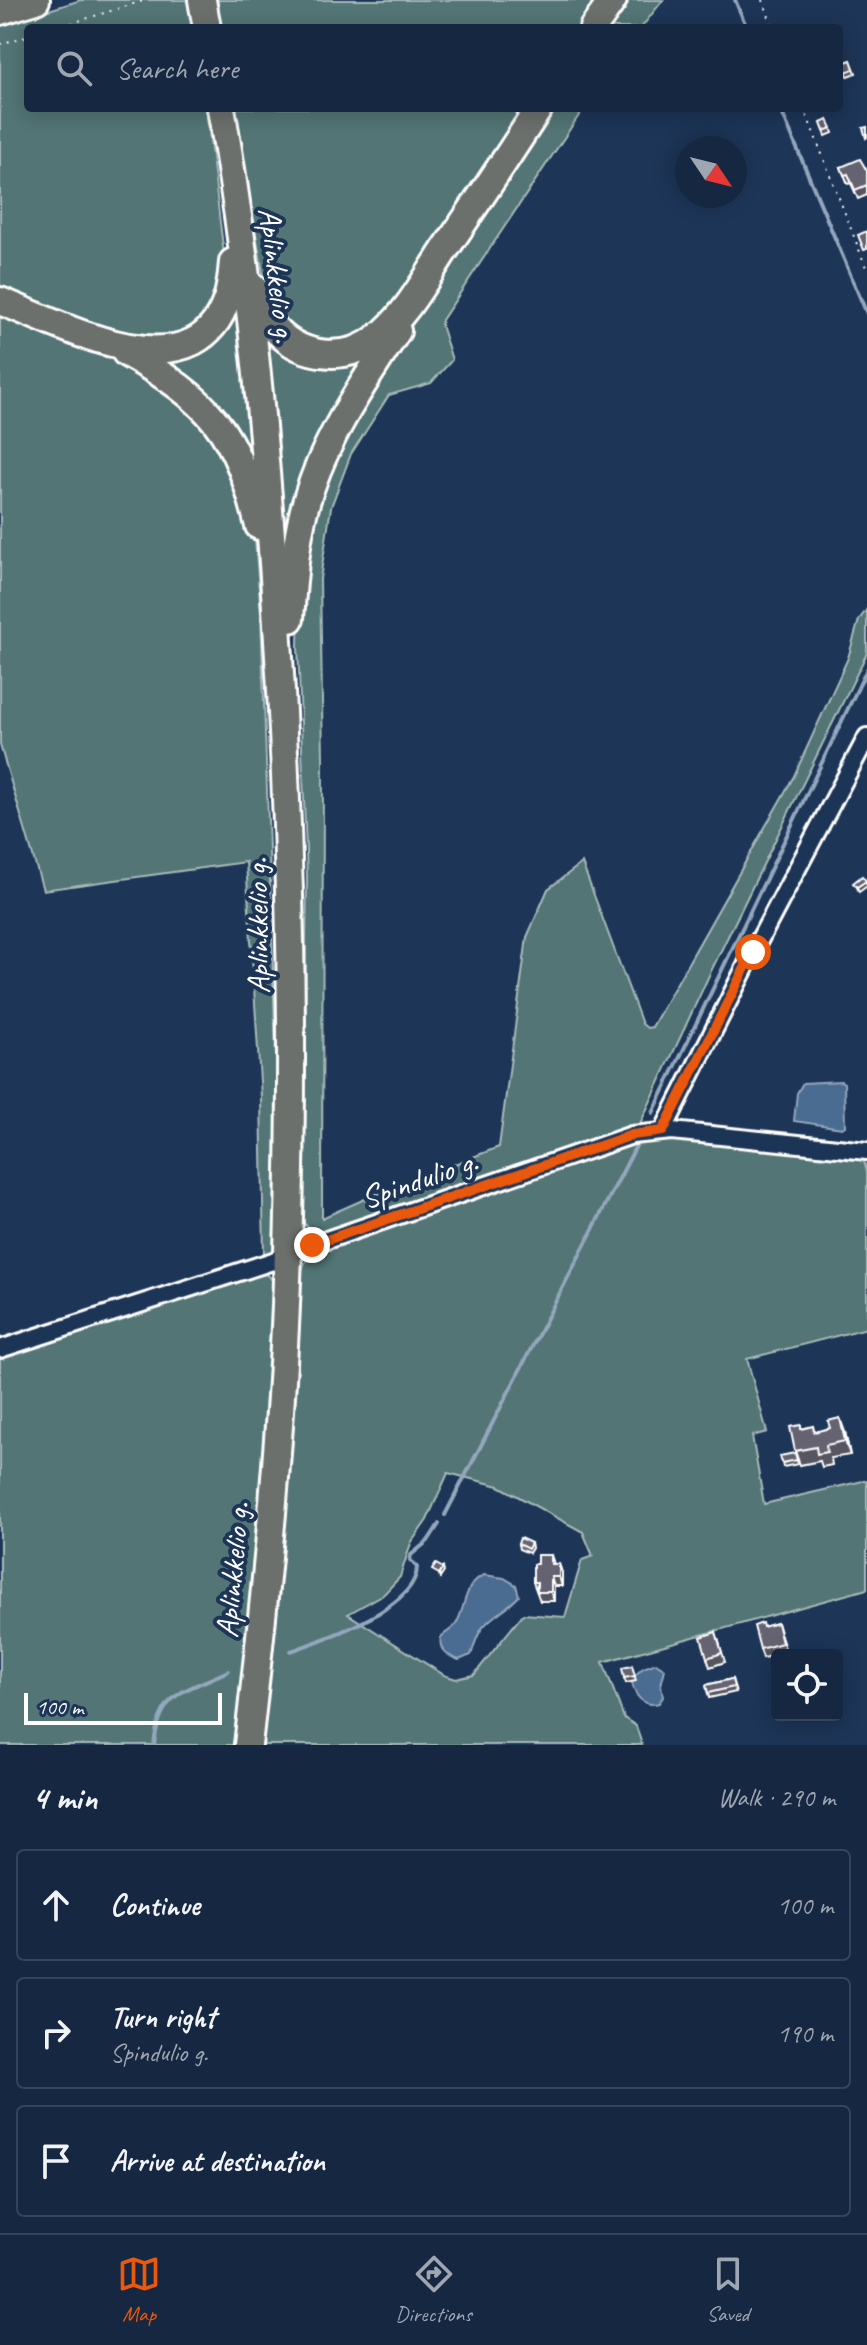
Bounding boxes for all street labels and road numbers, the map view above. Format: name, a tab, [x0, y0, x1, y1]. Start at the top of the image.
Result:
street label: Aplinkkelio g.	[249, 205, 306, 346]
street label: Aplinkkelio g.	[236, 857, 279, 994]
street label: Spindulio g.	[355, 1140, 483, 1218]
street label: Aplinkkelio g.	[206, 1500, 259, 1639]

